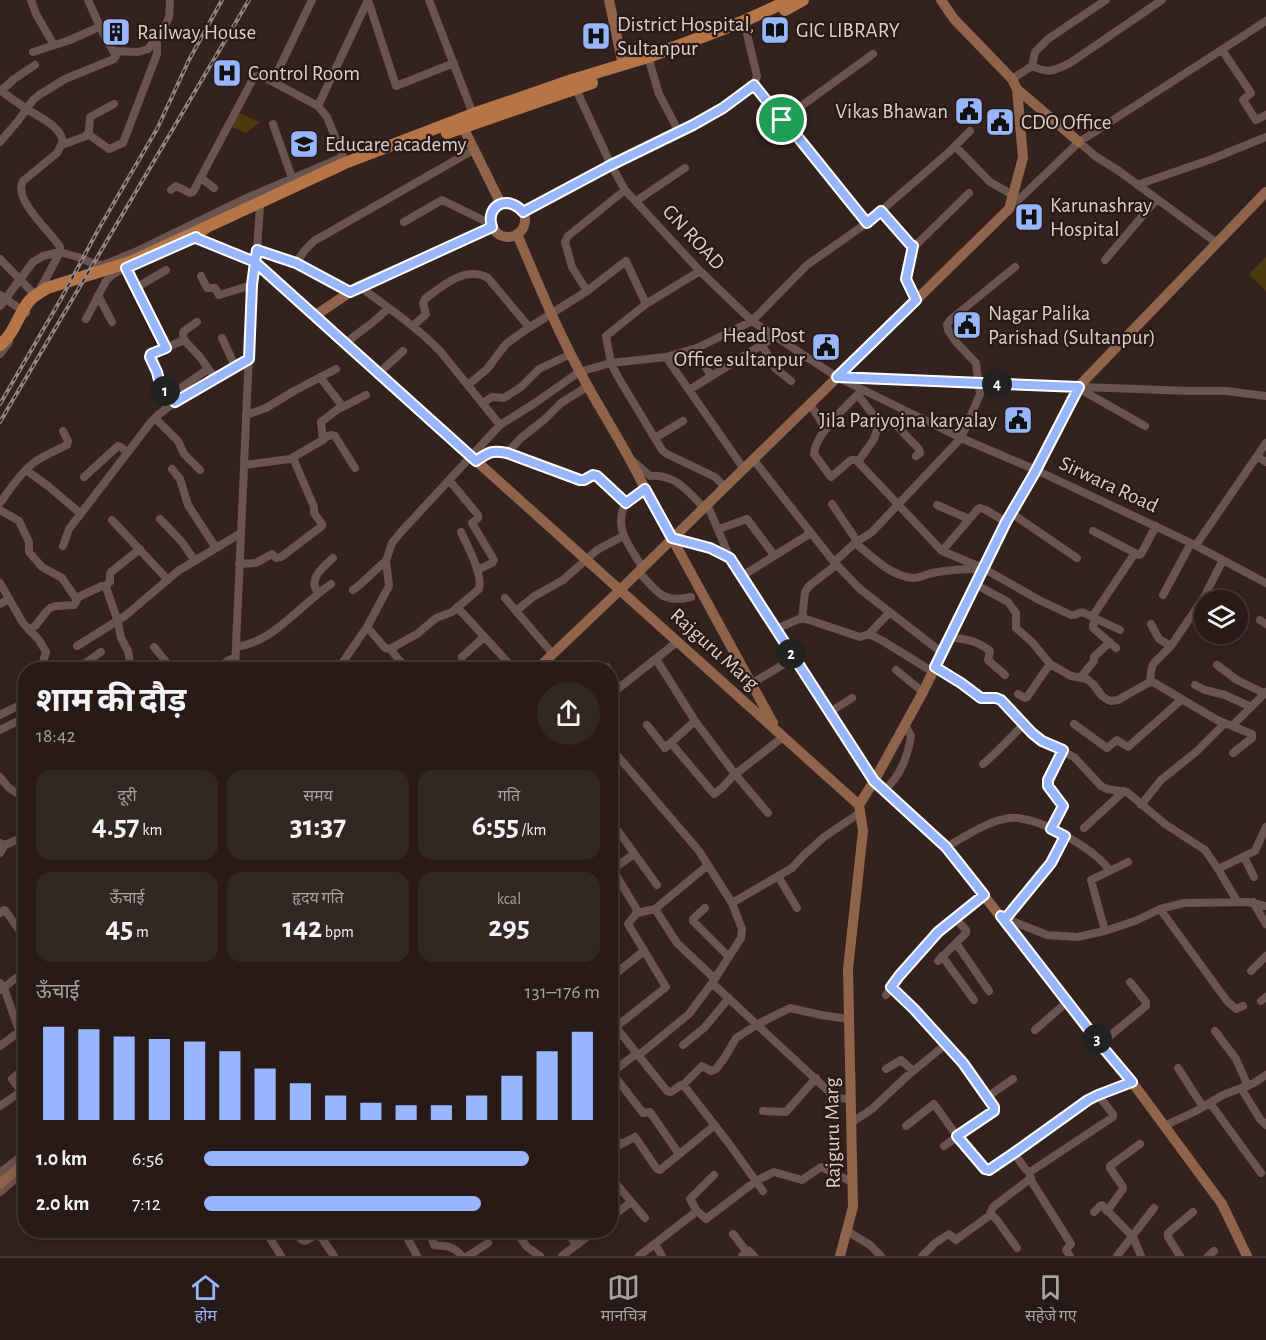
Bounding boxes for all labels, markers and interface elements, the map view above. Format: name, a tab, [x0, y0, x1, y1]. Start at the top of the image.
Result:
place label: District Hospital, Sultanpur	[617, 14, 754, 59]
library icon: GIC LIBRARY	[759, 14, 791, 46]
building icon: Railway House	[100, 16, 132, 48]
hospital icon: District Hospital, Sultanpur	[580, 20, 612, 52]
place label: GIC LIBRARY	[796, 20, 900, 41]
place label: Railway House	[137, 22, 256, 43]
hospital icon: Control Room	[211, 57, 243, 89]
place label: Control Room	[248, 63, 360, 84]
pin	[756, 94, 807, 145]
public building icon: Vikas Bhawan	[953, 95, 985, 127]
place label: Vikas Bhawan	[835, 101, 948, 122]
icon: arrive	[765, 103, 798, 136]
public building icon: CDO Office	[984, 106, 1016, 138]
place label: CDO Office	[1021, 112, 1111, 133]
school or university icon: Educare academy	[288, 128, 320, 160]
place label: Educare academy	[325, 134, 467, 155]
place label: Karunashray Hospital	[1050, 195, 1152, 240]
street label: GN ROAD	[658, 201, 729, 274]
hospital icon: Karunashray Hospital	[1013, 201, 1045, 233]
place label: Nagar Palika Parishad (Sultanpur)	[988, 303, 1156, 348]
public building icon: Nagar Palika Parishad (Sultanpur)	[951, 309, 983, 341]
place label: Head Post Office sultanpur	[674, 325, 805, 370]
public building icon: Head Post Office sultanpur	[810, 331, 842, 363]
pin: 4	[982, 369, 1012, 399]
pin: 1	[150, 376, 180, 406]
text: 4	[993, 376, 1001, 392]
text: 1	[162, 383, 168, 399]
public building icon: Jila Pariyojna karyalay	[1002, 404, 1034, 436]
place label: Jila Pariyojna karyalay	[819, 410, 997, 431]
street label: Sirwara Road	[1056, 452, 1162, 517]
map controls	[1194, 590, 1248, 644]
button: layers	[1194, 590, 1248, 644]
street label: Rajguru Marg	[666, 604, 764, 695]
pin: 2	[776, 639, 806, 669]
text: 2	[787, 646, 795, 662]
button: share	[537, 682, 600, 745]
text: शाम की दौड़	[36, 685, 186, 718]
text: 18:42	[36, 726, 76, 746]
text: दूरी	[117, 788, 137, 804]
text: समय	[303, 788, 333, 804]
text: गति	[498, 788, 520, 804]
text: 4.57	[92, 811, 140, 841]
text: 31:37	[290, 811, 346, 841]
text: 6:55	[472, 811, 519, 841]
text: km	[140, 822, 162, 838]
text: /km	[519, 822, 546, 838]
text: ऊँचाई	[110, 890, 144, 906]
text: हृदय गति	[292, 890, 344, 906]
text: kcal	[497, 891, 521, 907]
text: 295	[488, 912, 530, 942]
text: 45	[105, 913, 133, 943]
text: 142	[282, 913, 322, 943]
text: m	[133, 924, 149, 940]
text: bpm	[322, 924, 354, 940]
text: ऊँचाई	[36, 982, 79, 1002]
text: 131–176 m	[525, 982, 600, 1002]
pin: 3	[1082, 1024, 1112, 1054]
text: 3	[1094, 1031, 1100, 1047]
street label: Rajguru Marg	[821, 1077, 844, 1189]
text: 1.0 km	[36, 1149, 87, 1169]
text: 6:56	[132, 1149, 164, 1169]
text: 2.0 km	[36, 1194, 89, 1214]
text: 7:12	[132, 1194, 161, 1214]
tab: होम	[189, 1271, 222, 1328]
tab: मानचित्र	[601, 1271, 647, 1328]
tab: सहेजे गए	[1025, 1271, 1077, 1328]

